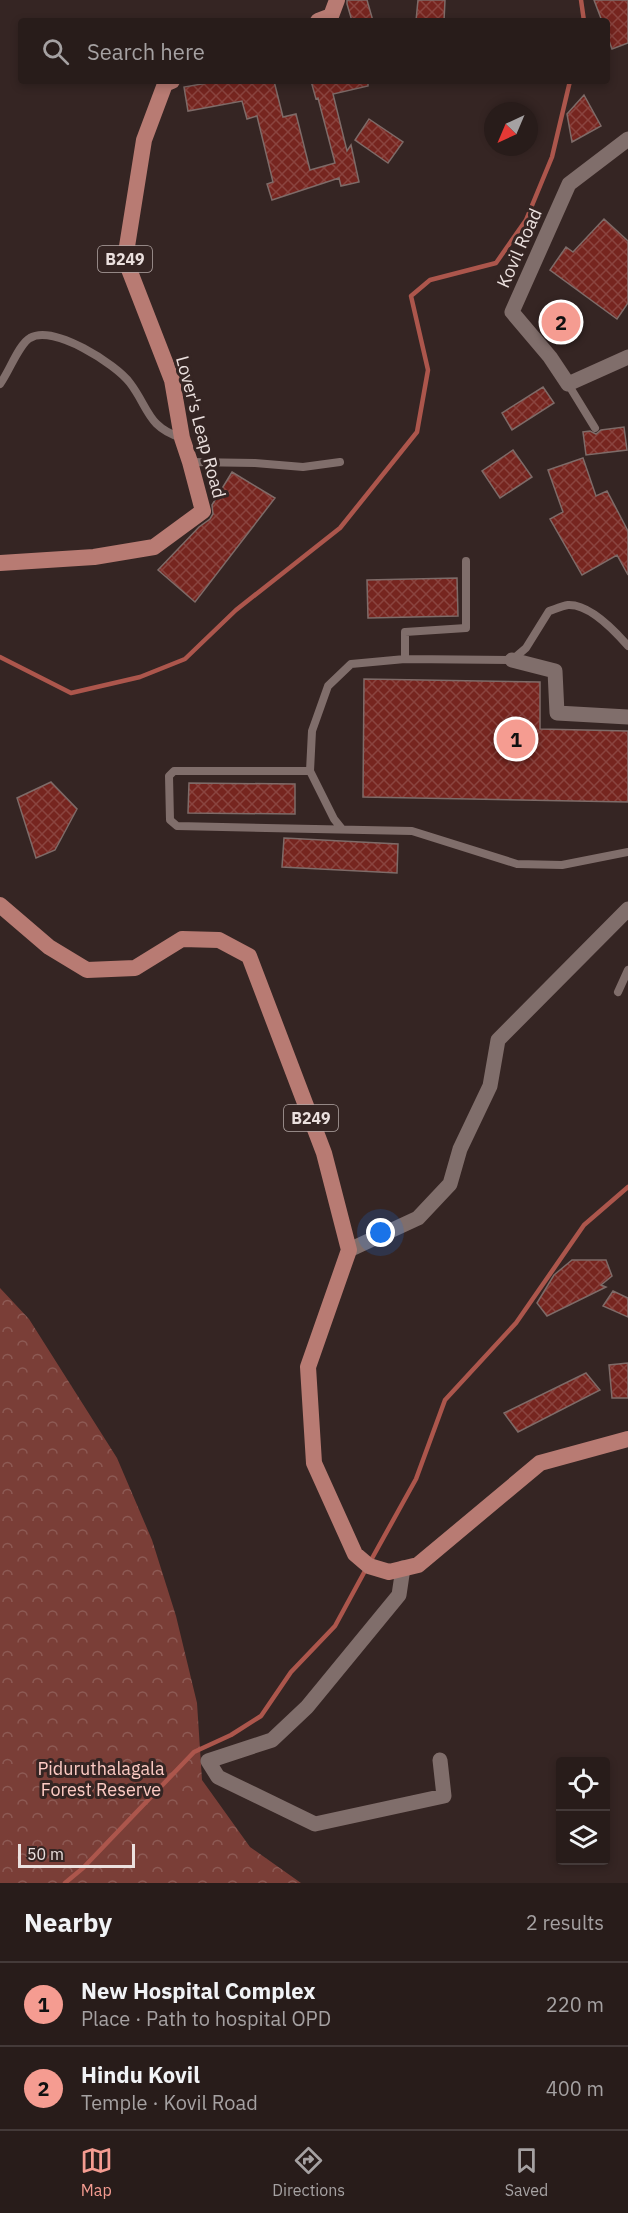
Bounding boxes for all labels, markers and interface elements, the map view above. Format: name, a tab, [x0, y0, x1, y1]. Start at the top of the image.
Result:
search box	[18, 18, 610, 84]
icon: search	[39, 35, 72, 68]
text: Search here	[87, 37, 205, 66]
north arrow	[484, 102, 538, 156]
street label: Kovil Road	[491, 205, 547, 291]
road number: B249	[98, 246, 152, 272]
pin: 2	[542, 300, 580, 344]
street label: Lover's Leap Road	[171, 353, 231, 501]
pin: 1	[496, 716, 536, 762]
road number: B249	[284, 1105, 338, 1131]
your location	[366, 1218, 395, 1247]
park label: Piduruthalagala Forest Reserve	[37, 1757, 165, 1801]
map controls	[556, 1757, 610, 1865]
button: locate	[556, 1757, 610, 1811]
button: layers	[556, 1811, 610, 1865]
scale bar	[18, 1841, 135, 1868]
text: 50 m	[27, 1844, 64, 1864]
text: Nearby	[24, 1905, 112, 1939]
text: 2 results	[526, 1909, 604, 1936]
text: New Hospital Complex	[81, 1976, 316, 2005]
text: 1	[38, 1991, 50, 2018]
text: 220 m	[546, 1991, 604, 2018]
text: Place · Path to hospital OPD	[81, 2005, 331, 2032]
text: Hindu Kovil	[81, 2060, 200, 2089]
text: 2	[38, 2075, 50, 2102]
text: 400 m	[546, 2075, 604, 2102]
text: Temple · Kovil Road	[81, 2089, 258, 2116]
tab: Map	[80, 2144, 113, 2200]
tab: Directions	[272, 2144, 345, 2200]
tab: Saved	[505, 2144, 548, 2200]

